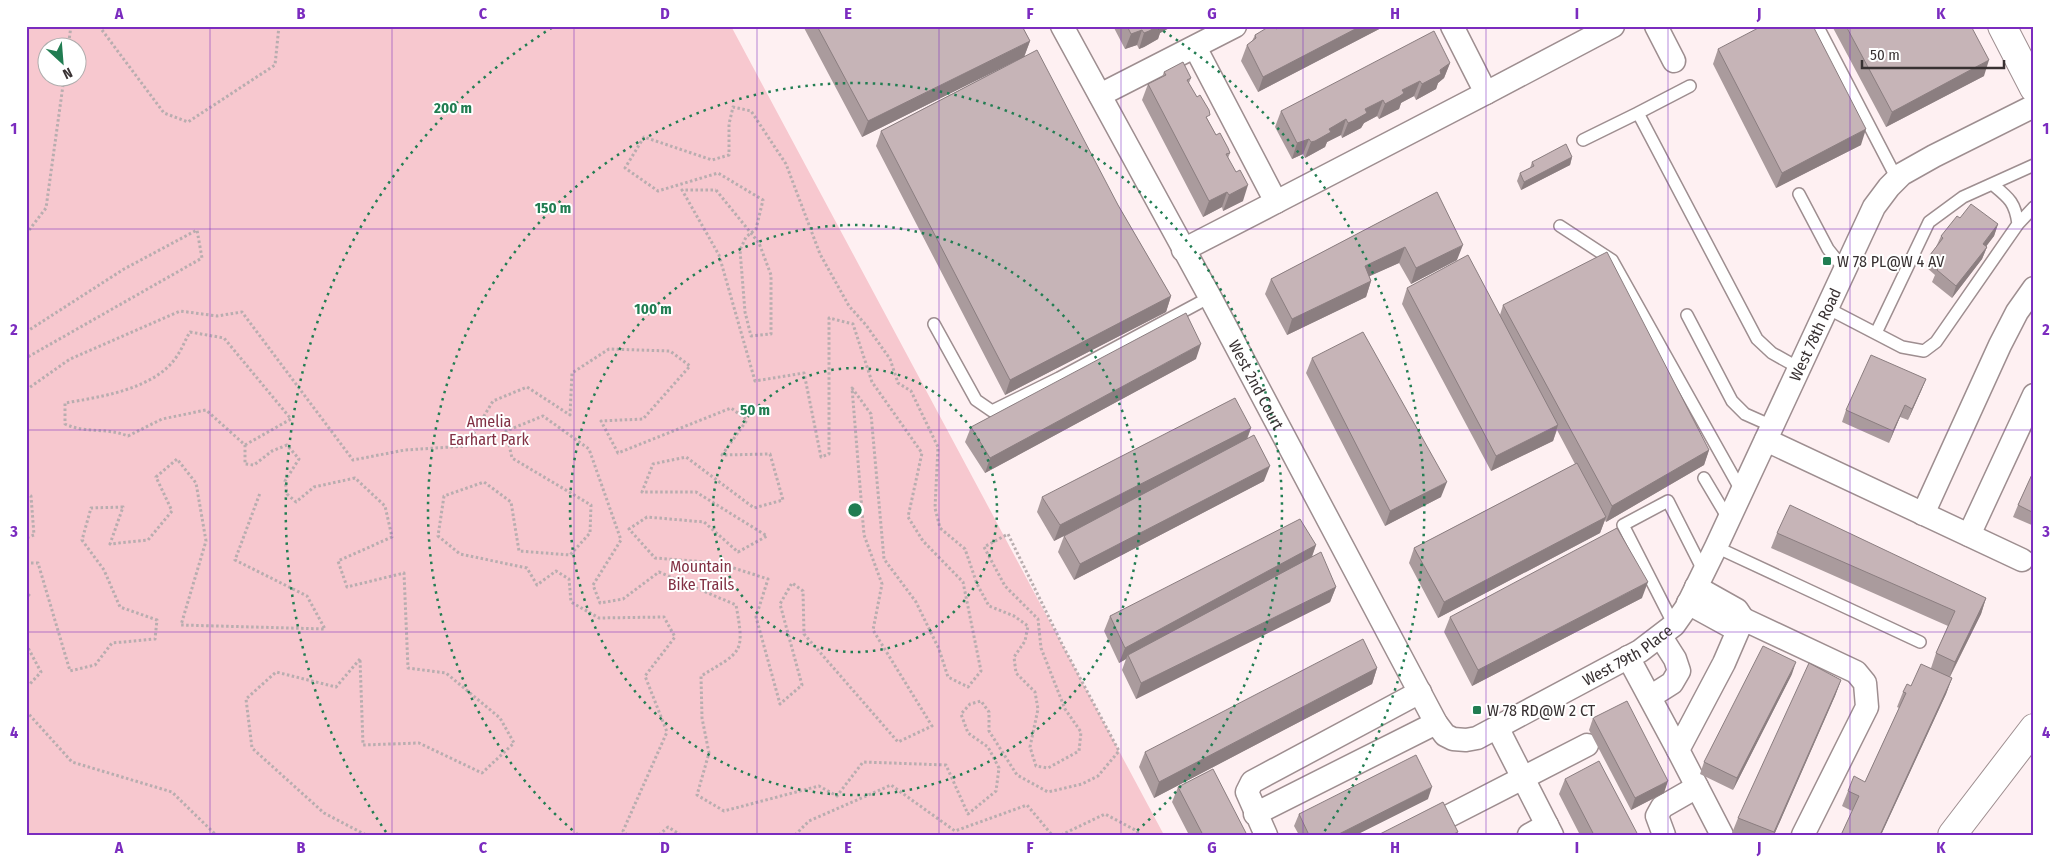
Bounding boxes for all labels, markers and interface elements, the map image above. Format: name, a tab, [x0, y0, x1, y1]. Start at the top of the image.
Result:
text: A	[114, 4, 124, 23]
text: B	[297, 4, 306, 23]
text: C	[479, 4, 488, 23]
text: D	[660, 4, 670, 23]
text: E	[844, 4, 852, 23]
text: F	[1026, 4, 1034, 23]
text: G	[1207, 4, 1217, 23]
text: H	[1390, 4, 1400, 23]
text: I	[1575, 4, 1579, 23]
text: J	[1756, 4, 1761, 23]
text: K	[1936, 4, 1946, 23]
north arrow	[38, 38, 88, 88]
scale bar	[1862, 38, 2005, 70]
text: 50 m	[1870, 46, 1900, 64]
text: N	[60, 64, 75, 83]
text: 200 m	[433, 99, 472, 117]
text: 1	[11, 119, 17, 138]
text: 1	[2043, 119, 2049, 138]
text: 150 m	[535, 199, 571, 217]
place label: W 78 PL@W 4 AV	[1837, 252, 1945, 271]
marker: W 78 PL@W 4 AV	[1821, 255, 1833, 267]
street label: West 78th Road	[1785, 285, 1845, 384]
text: 100 m	[634, 300, 672, 318]
text: 2	[9, 320, 18, 339]
text: 2	[2041, 320, 2050, 339]
street label: West 2nd Court	[1225, 337, 1288, 434]
text: 50 m	[740, 401, 770, 419]
park label: Amelia Earhart Park	[449, 412, 530, 449]
centre of rings	[846, 501, 864, 519]
text: 3	[9, 522, 18, 541]
text: 3	[2041, 522, 2050, 541]
park label: Mountain Bike Trails	[668, 557, 735, 594]
street label: West 79th Place	[1579, 621, 1676, 690]
place label: W 78 RD@W 2 CT	[1487, 701, 1596, 720]
marker: W 78 RD@W 2 CT	[1471, 704, 1483, 716]
text: 4	[10, 723, 18, 742]
text: 4	[2042, 723, 2050, 742]
text: A	[114, 838, 124, 857]
text: B	[297, 838, 306, 857]
text: C	[479, 838, 488, 857]
text: D	[660, 838, 670, 857]
text: E	[844, 838, 852, 857]
text: F	[1026, 838, 1034, 857]
text: G	[1207, 838, 1217, 857]
text: H	[1390, 838, 1400, 857]
text: I	[1575, 838, 1579, 857]
text: J	[1756, 838, 1761, 857]
text: K	[1936, 838, 1946, 857]

